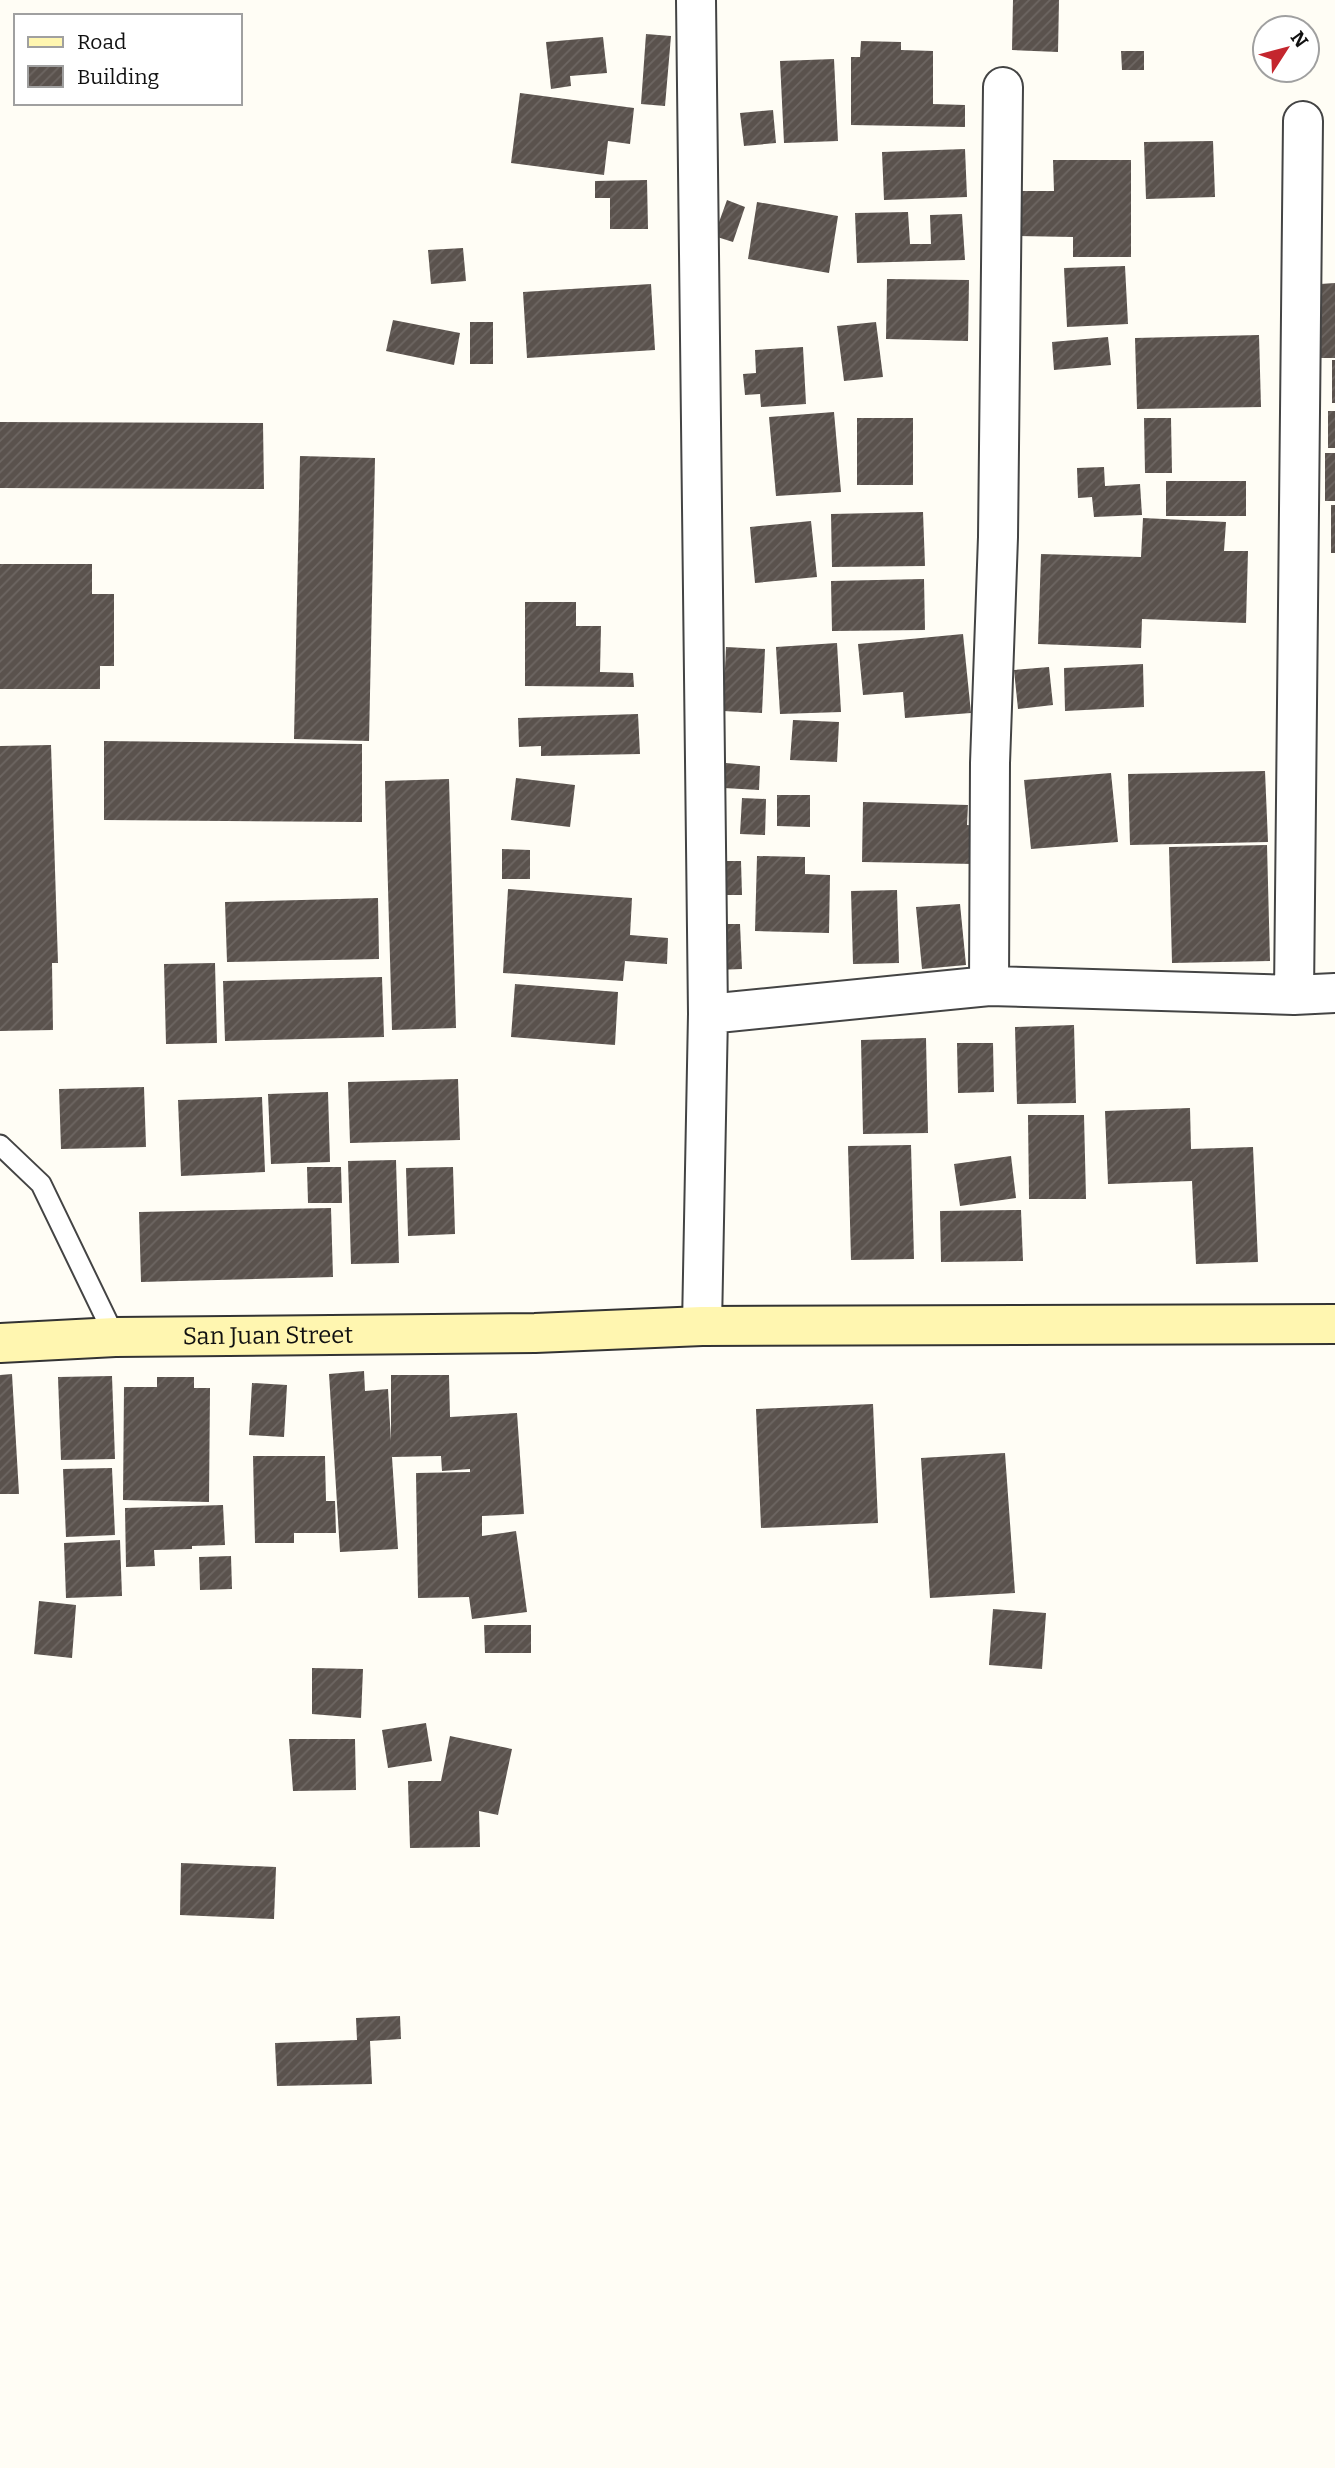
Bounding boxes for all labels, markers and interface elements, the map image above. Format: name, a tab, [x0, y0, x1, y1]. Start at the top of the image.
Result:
legend	[14, 14, 242, 105]
north arrow	[1251, 14, 1321, 84]
text: N	[1286, 27, 1313, 52]
text: Road	[77, 29, 126, 55]
text: Building	[77, 64, 160, 90]
street label: San Juan Street	[182, 1321, 354, 1350]

